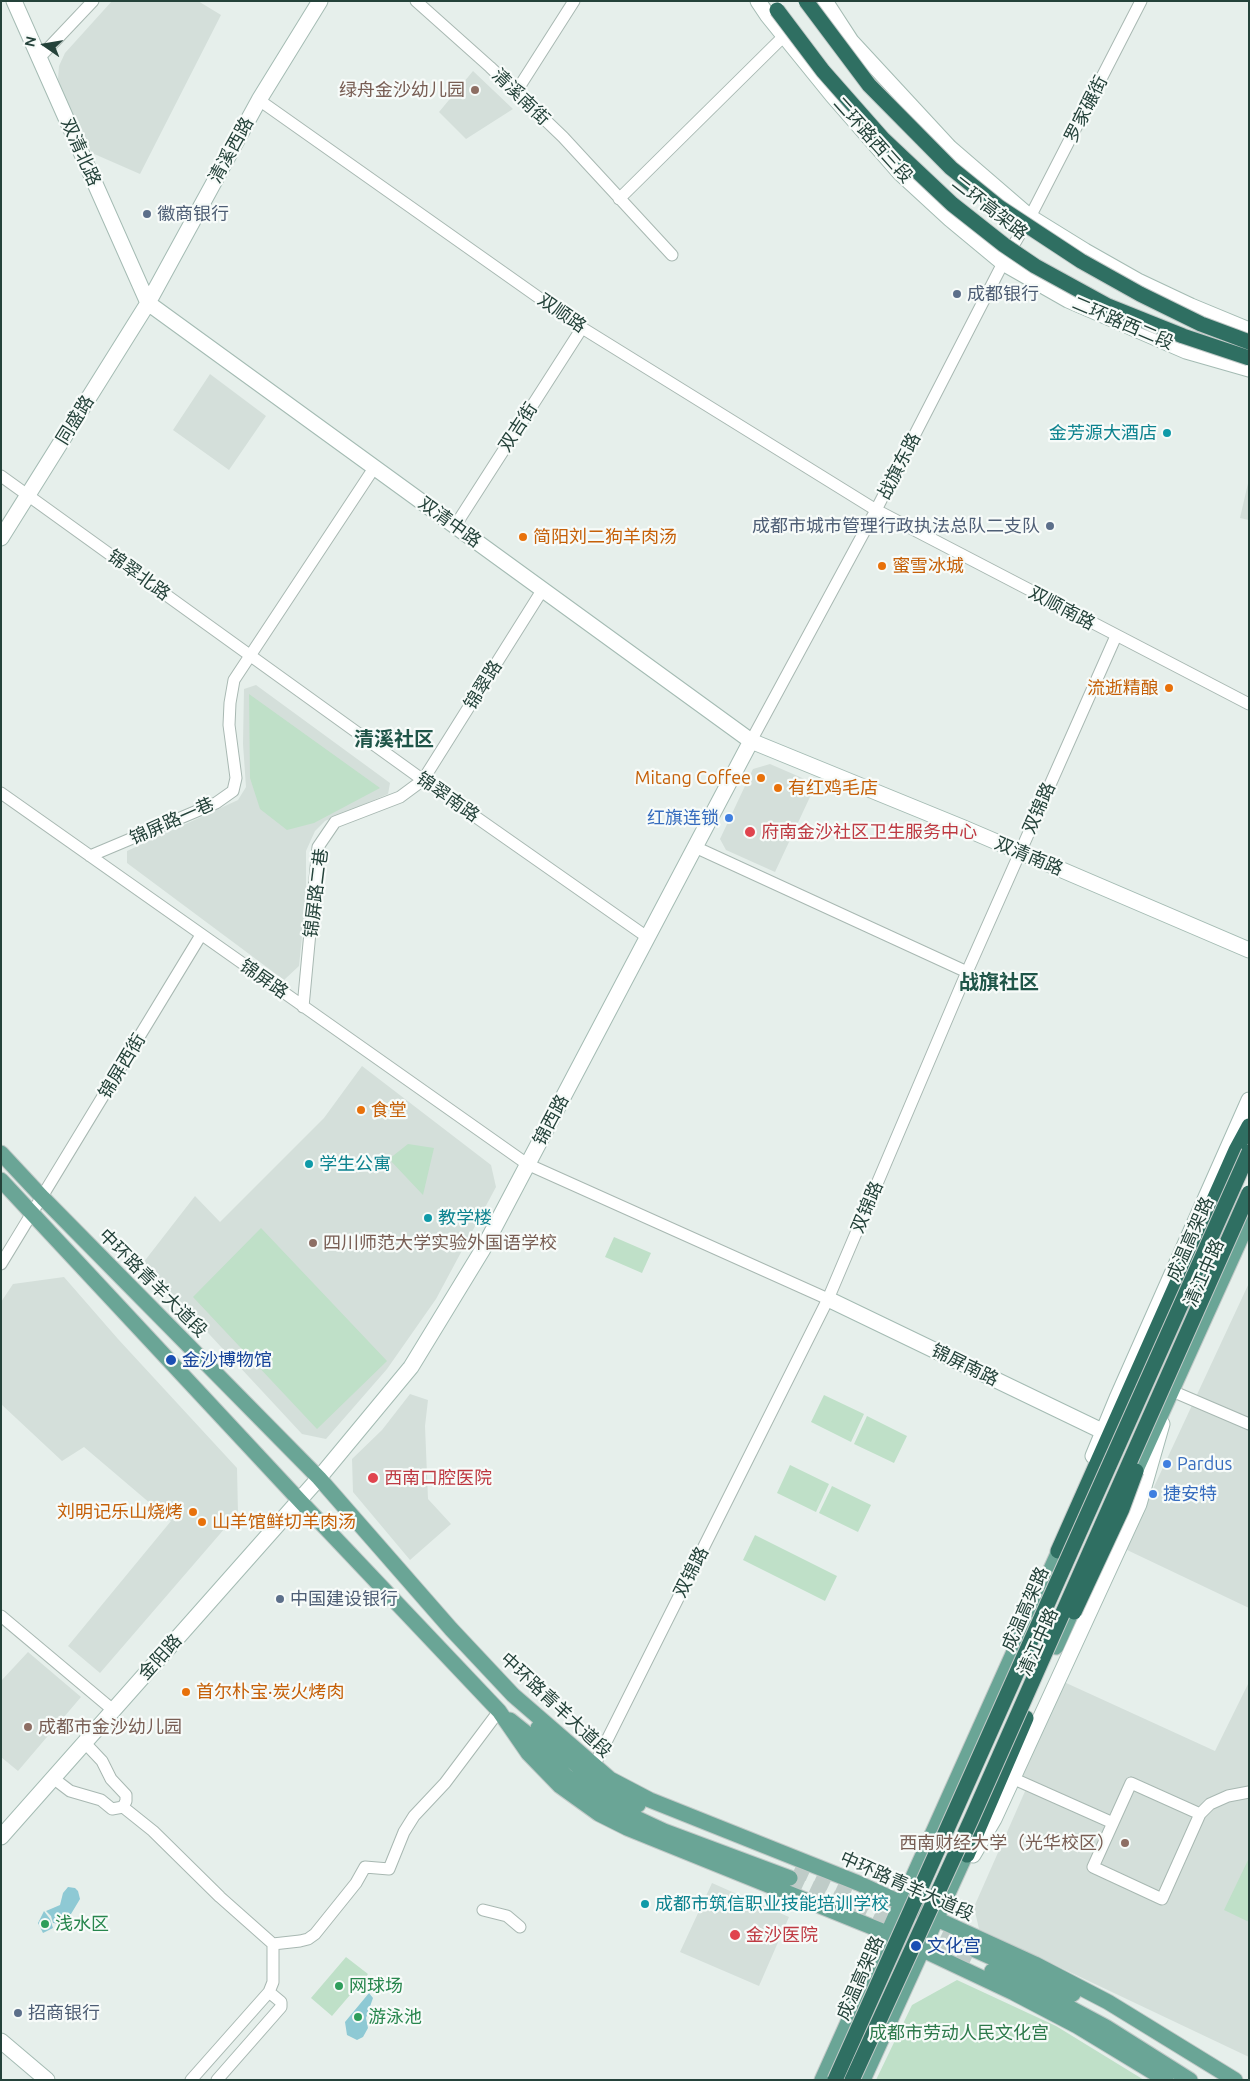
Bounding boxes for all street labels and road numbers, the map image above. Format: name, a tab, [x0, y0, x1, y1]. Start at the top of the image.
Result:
street label: 清溪南街	[488, 64, 554, 130]
street label: 罗家碾街	[1060, 72, 1112, 146]
street label: 二环路西三段	[829, 93, 917, 187]
street label: 清溪西路	[204, 113, 258, 187]
street label: 双清北路	[56, 115, 106, 189]
street label: 二环高架路	[948, 172, 1032, 244]
street label: 双顺路	[534, 289, 590, 337]
street label: 二环路西二段	[1069, 292, 1177, 354]
street label: 同盛路	[52, 391, 98, 449]
street label: 双吉街	[494, 398, 542, 456]
street label: 战旗东路	[873, 429, 925, 503]
street label: 双清中路	[415, 492, 485, 552]
street label: 锦翠北路	[104, 545, 174, 605]
street label: 双顺南路	[1025, 582, 1099, 634]
street label: 锦翠路	[460, 656, 506, 714]
street label: 锦翠南路	[412, 768, 484, 826]
street label: 双锦路	[1018, 779, 1060, 837]
street label: 锦屏路一巷	[126, 793, 218, 849]
street label: 双清南路	[992, 832, 1066, 880]
street label: 锦屏路二巷	[300, 847, 332, 939]
street label: 锦屏路	[236, 955, 292, 1003]
street label: 锦屏西街	[94, 1030, 150, 1102]
street label: 锦西路	[529, 1091, 573, 1149]
street label: 双锦路	[847, 1178, 887, 1236]
street label: 成温高架路	[1162, 1193, 1218, 1285]
street label: 中环路青羊大道段	[94, 1224, 212, 1342]
street label: 清江中路	[1179, 1236, 1229, 1310]
street label: 锦屏南路	[928, 1340, 1002, 1390]
street label: 双锦路	[669, 1543, 713, 1601]
street label: 成温高架路	[997, 1563, 1053, 1655]
street label: 清江中路	[1013, 1605, 1063, 1679]
street label: 金阳路	[134, 1630, 186, 1684]
street label: 中环路青羊大道段	[496, 1648, 616, 1762]
street label: 中环路青羊大道段	[837, 1847, 977, 1925]
street label: 成温高架路	[832, 1932, 888, 2024]

